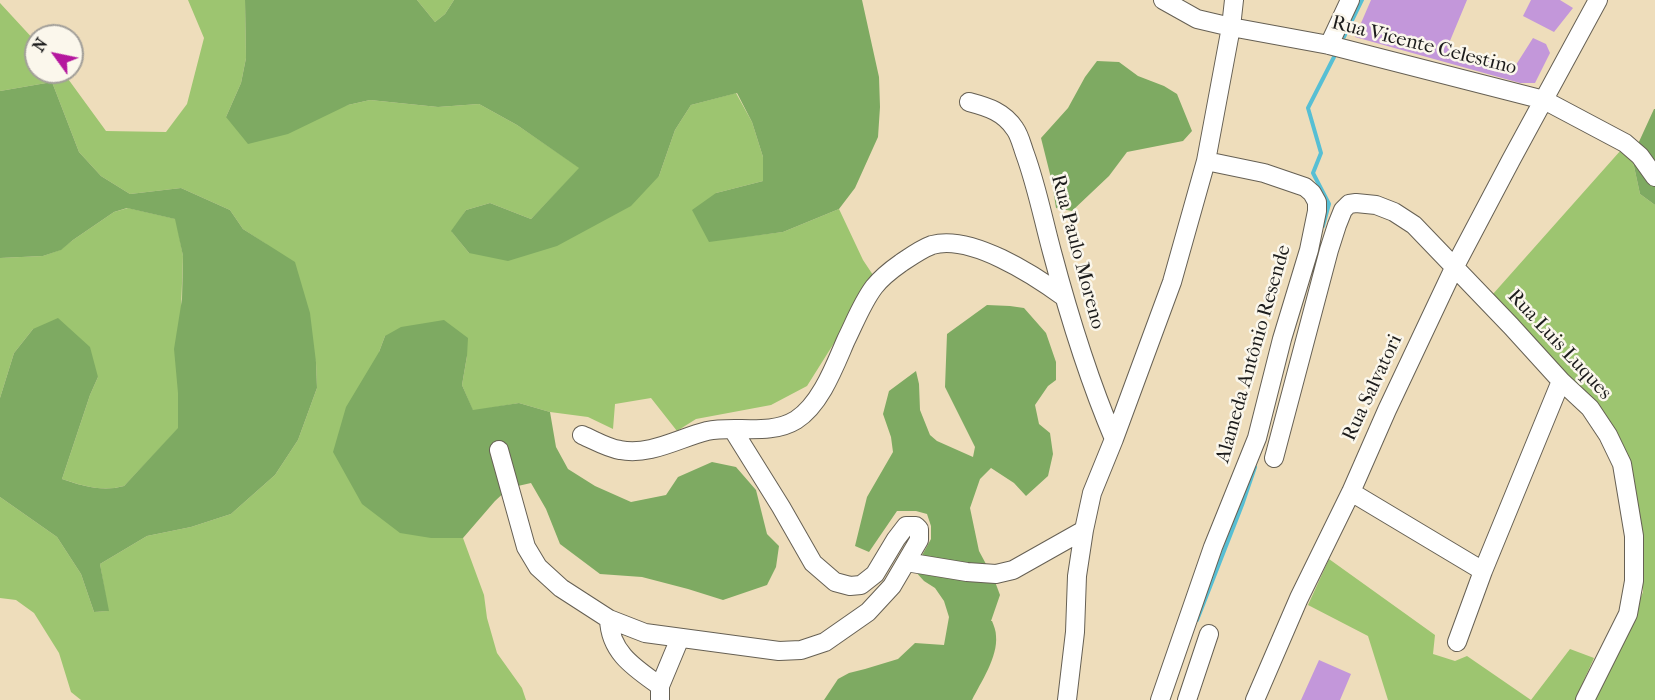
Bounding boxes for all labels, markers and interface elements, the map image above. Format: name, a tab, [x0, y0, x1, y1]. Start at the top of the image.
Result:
street label: Rua Vicente Celestino	[1329, 11, 1519, 81]
north arrow	[24, 24, 84, 84]
text: N	[29, 35, 51, 55]
street label: Rua Paulo Moreno	[1045, 172, 1109, 332]
street label: Alameda Antônio Resende	[1211, 242, 1297, 466]
street label: Rua Luis Luques	[1502, 285, 1616, 405]
street label: Rua Salvatori	[1338, 331, 1408, 445]

